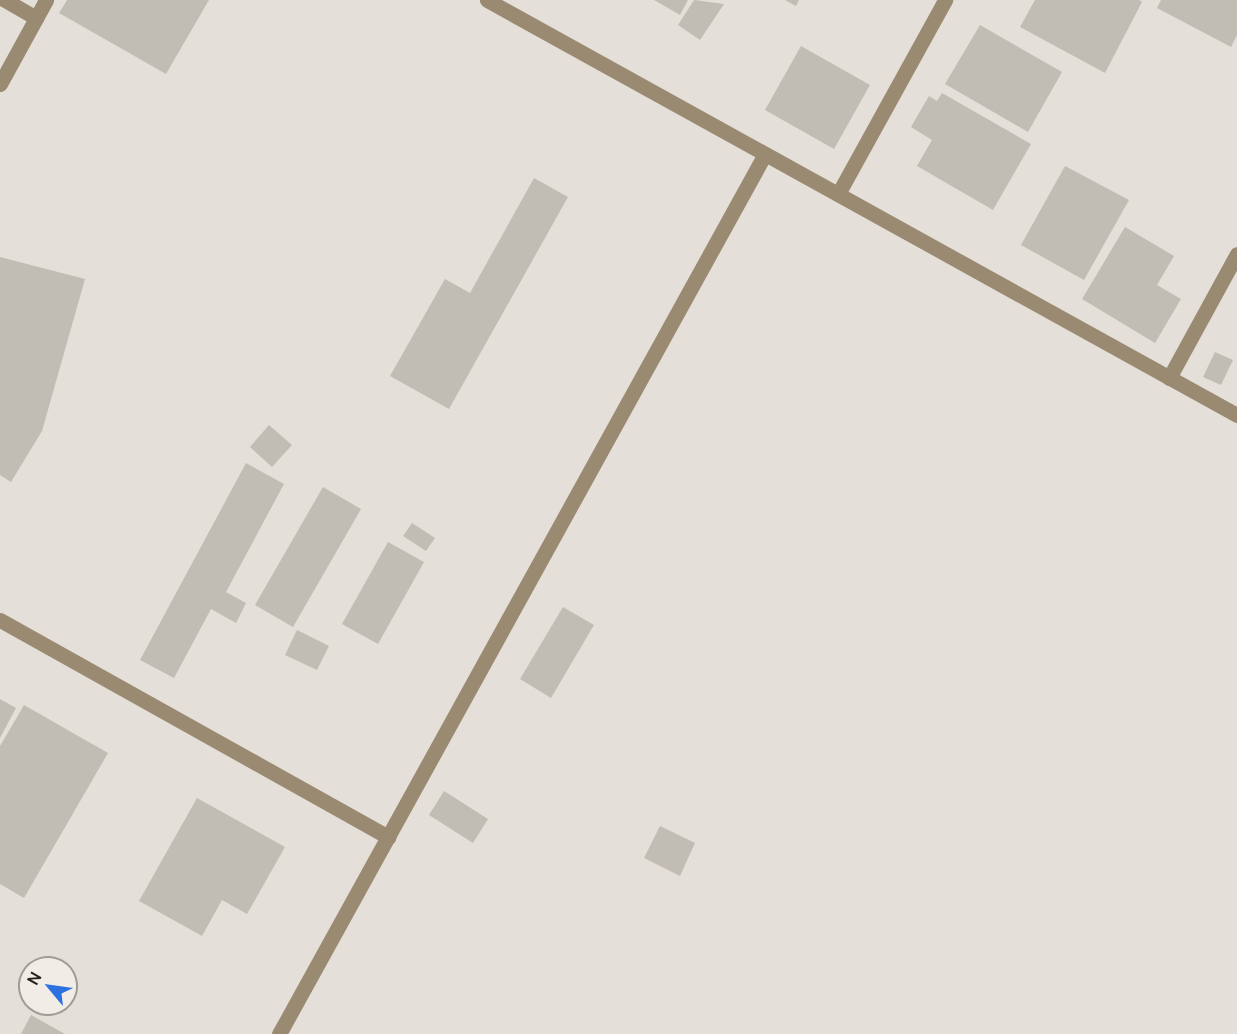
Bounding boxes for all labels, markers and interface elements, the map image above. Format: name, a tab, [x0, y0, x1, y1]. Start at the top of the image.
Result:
north arrow	[18, 956, 78, 1016]
text: N	[22, 968, 46, 989]

